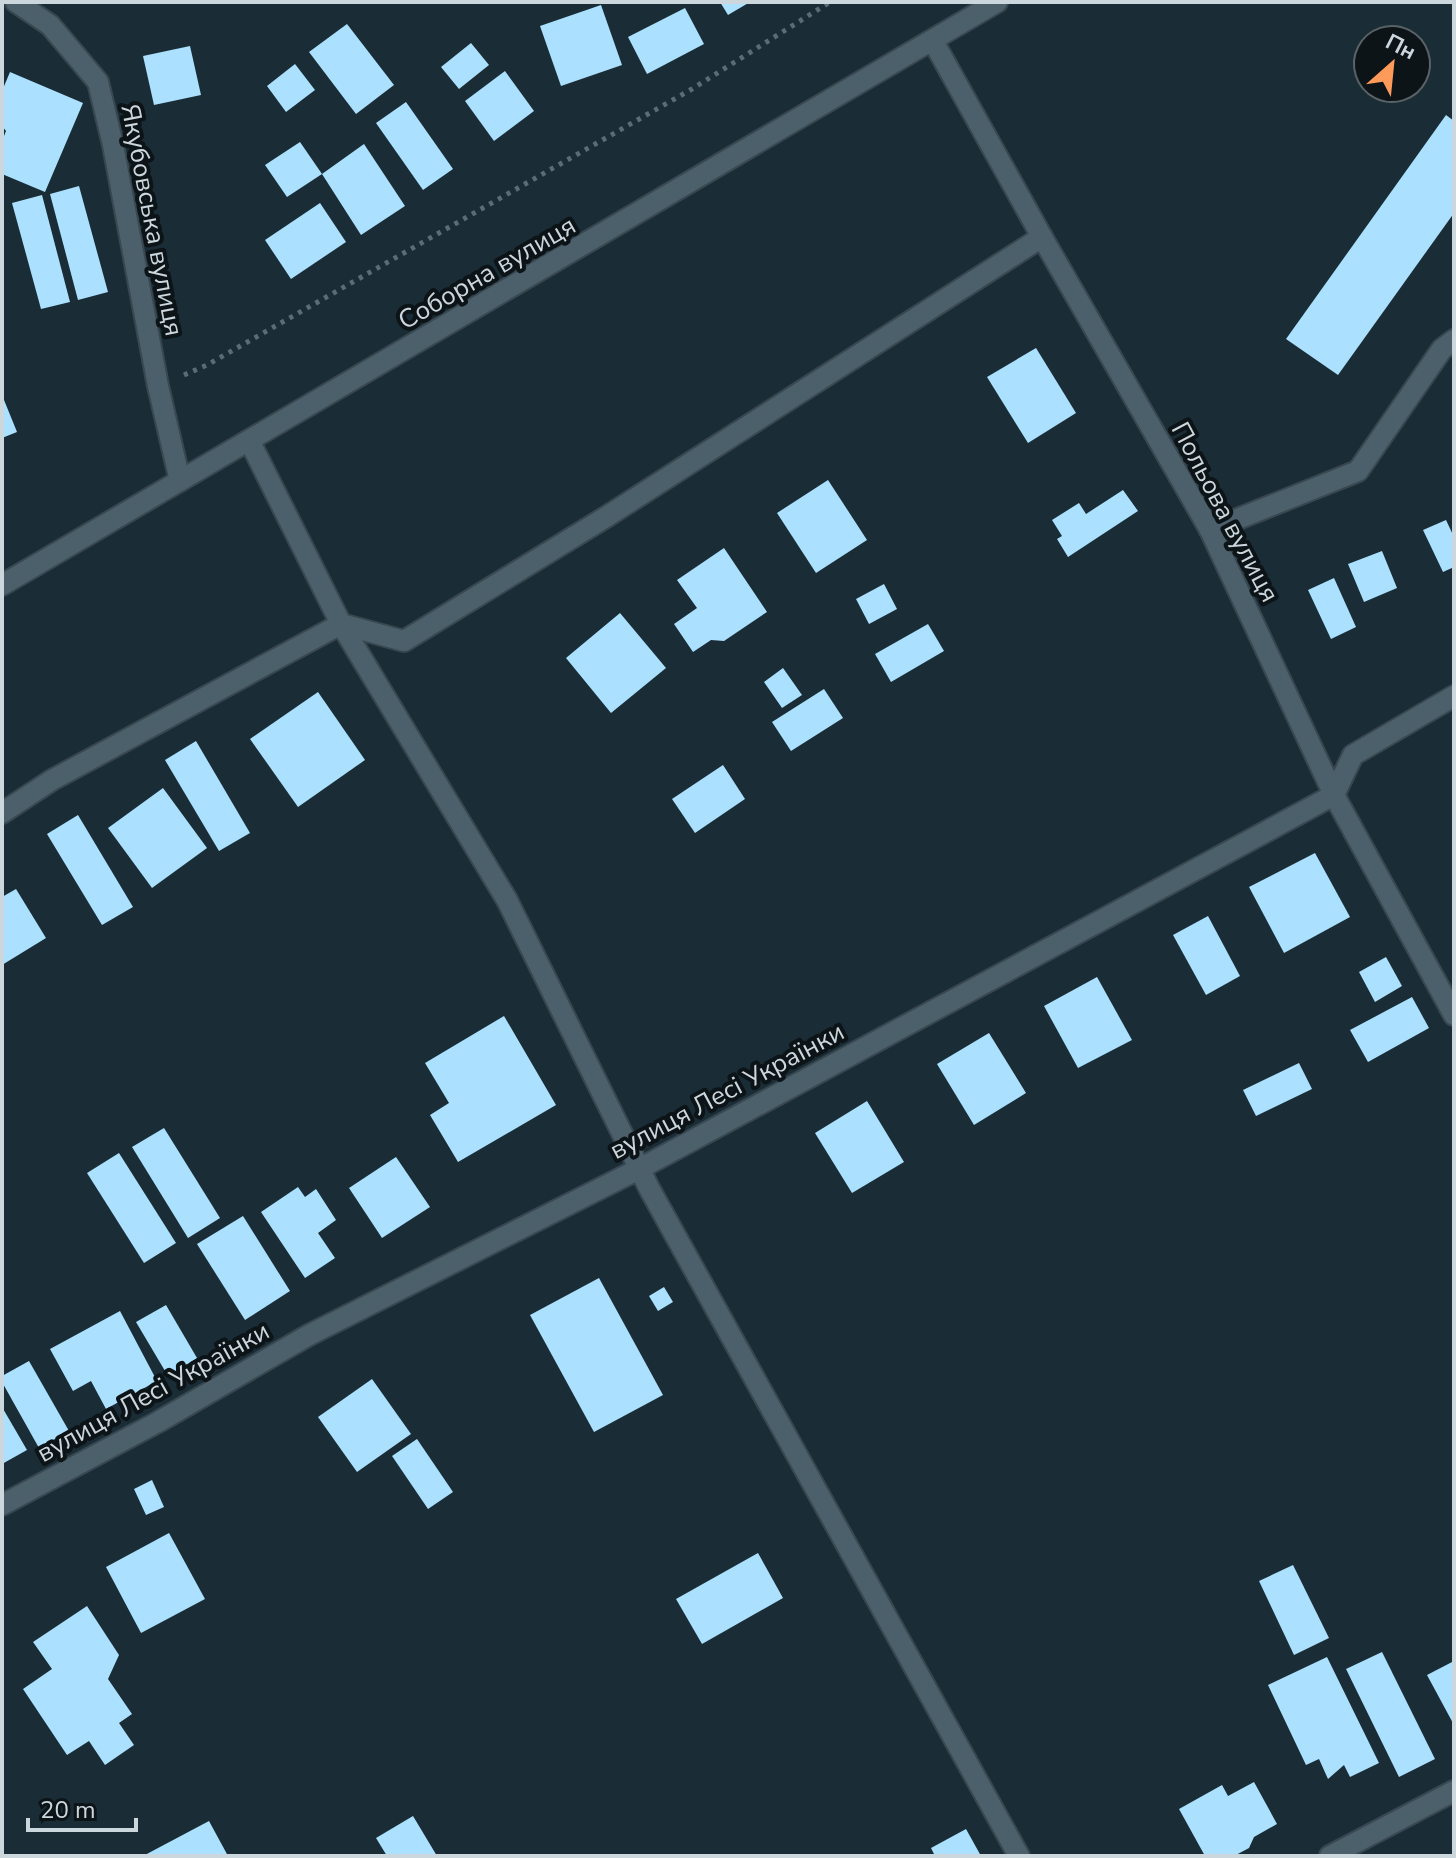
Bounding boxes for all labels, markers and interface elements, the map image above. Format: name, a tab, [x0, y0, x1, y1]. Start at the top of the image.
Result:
north arrow	[1352, 24, 1432, 104]
text: Пн	[1380, 27, 1421, 67]
street label: Якубовська вулиця	[112, 101, 192, 339]
street label: Соборна вулиця	[392, 208, 582, 338]
street label: Польова вулиця	[1163, 416, 1287, 608]
street label: вулиця Лесі Українки	[604, 1014, 850, 1168]
street label: вулиця Лесі Українки	[30, 1313, 276, 1471]
scale bar	[28, 1782, 136, 1832]
text: 20 m	[40, 1794, 96, 1826]

